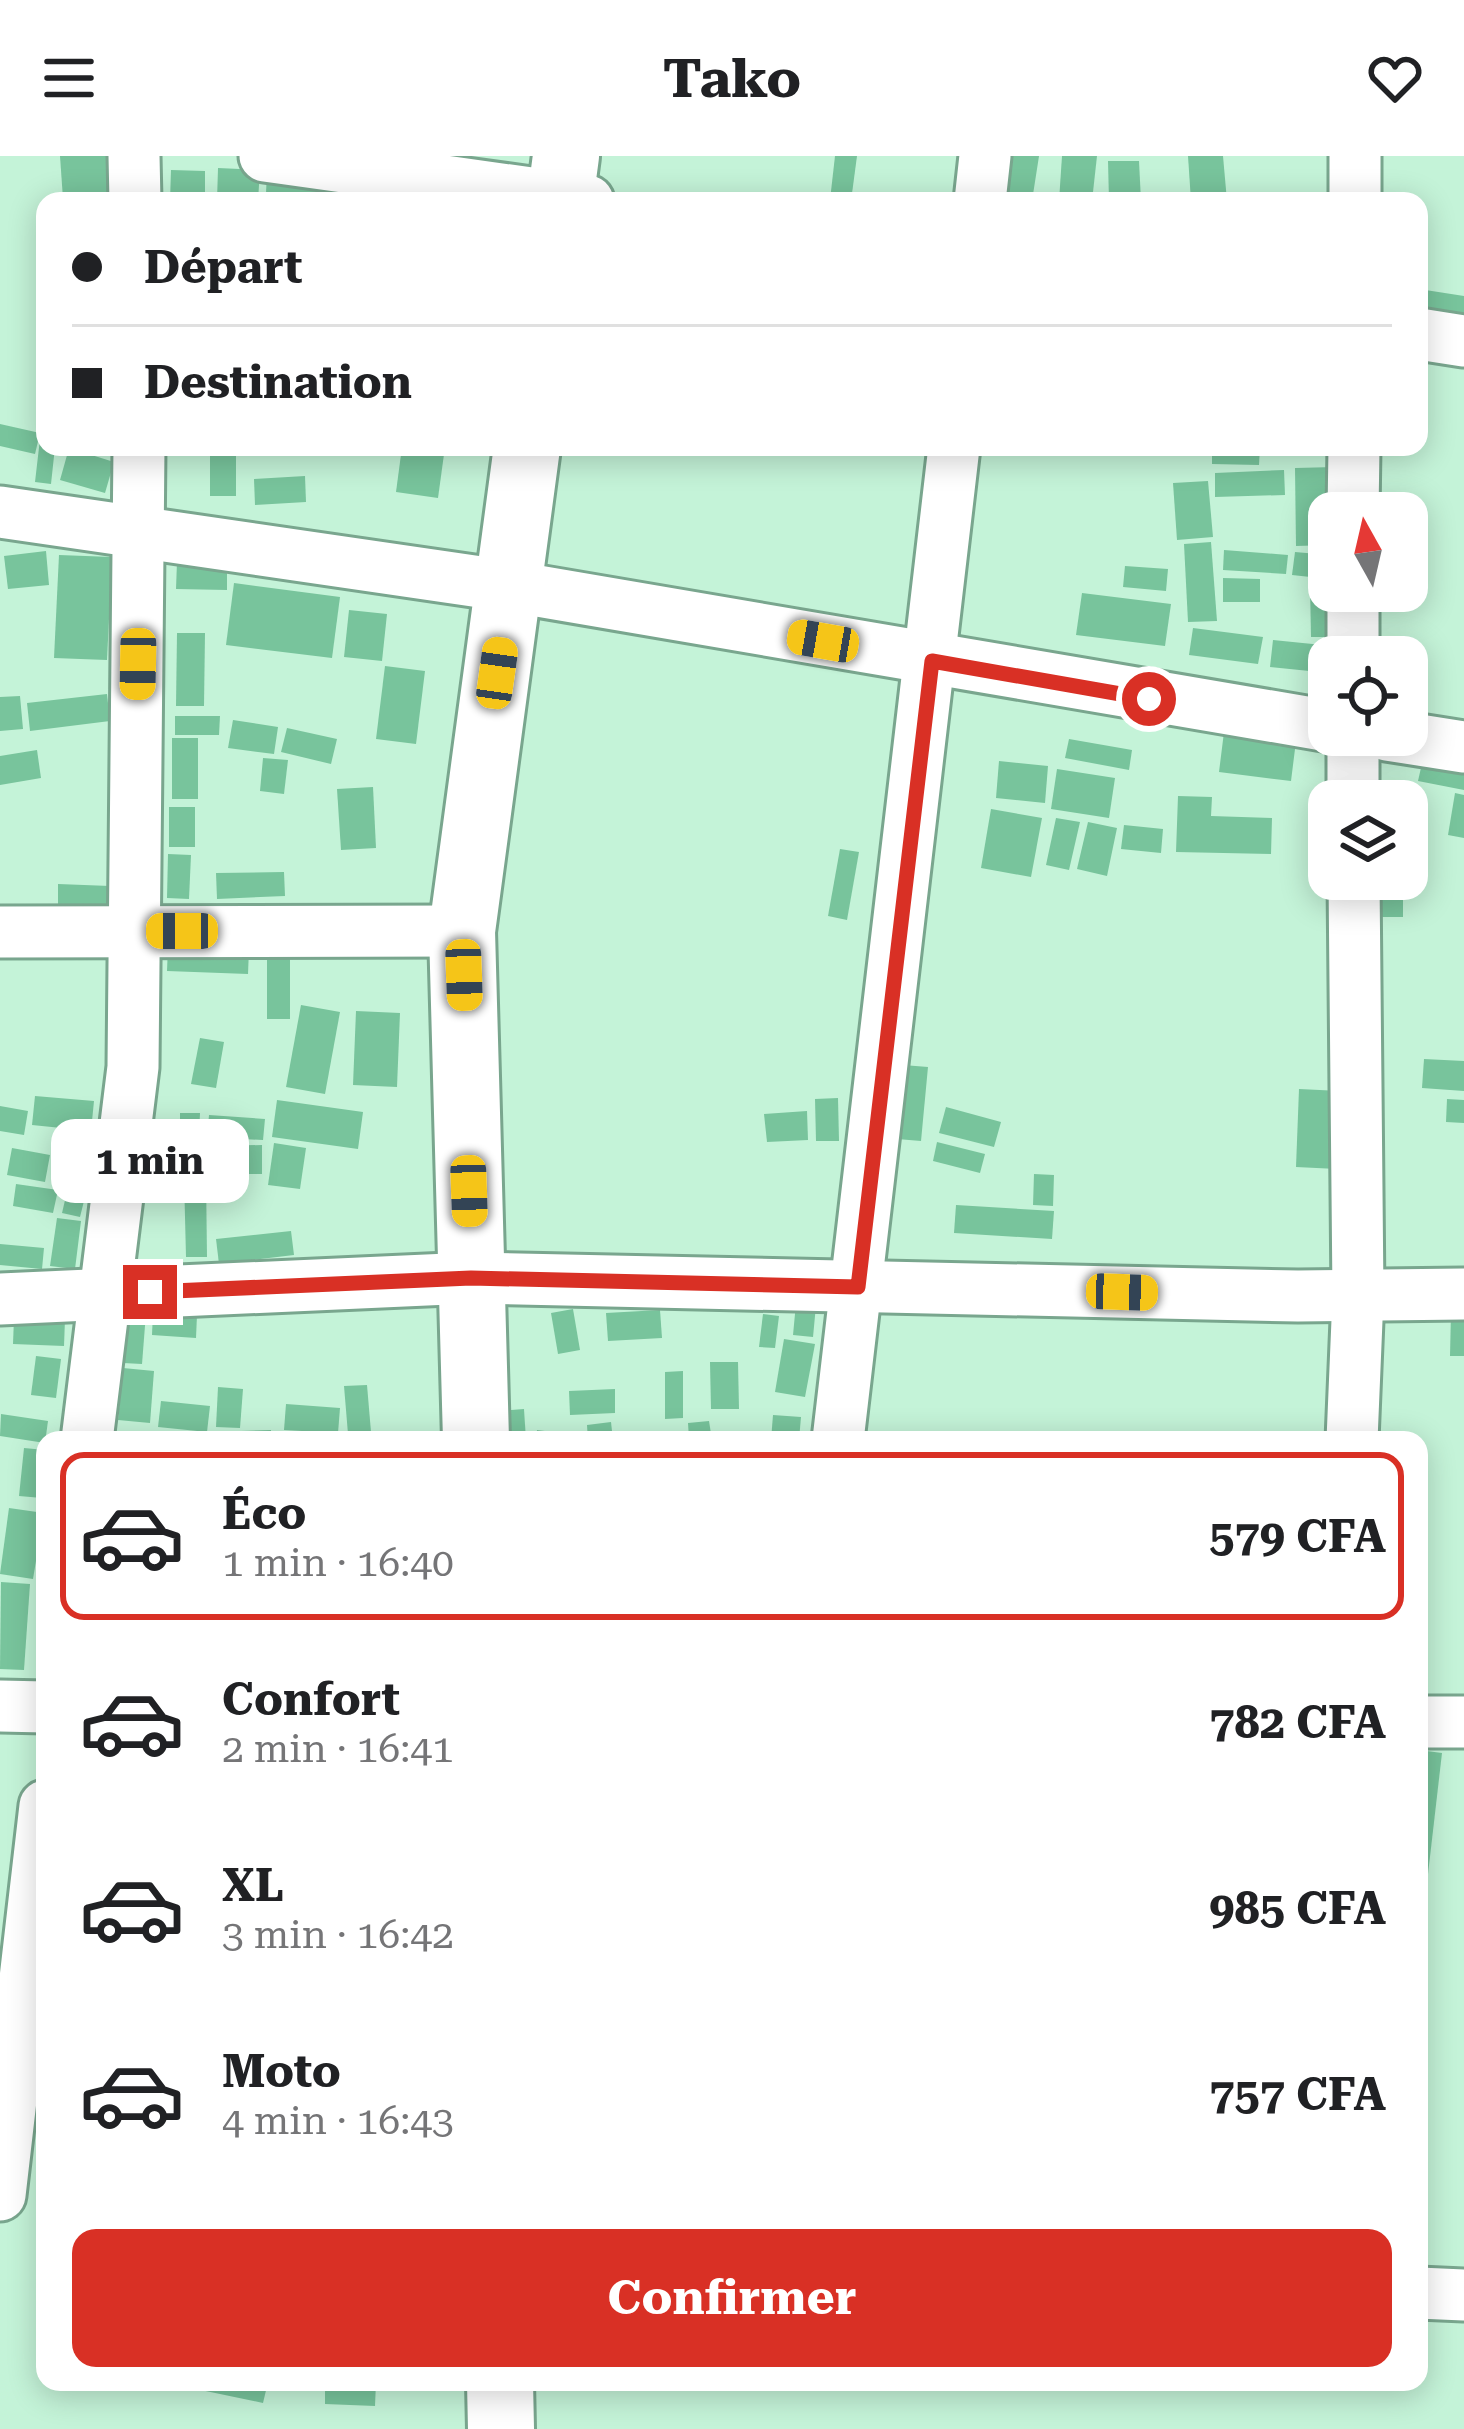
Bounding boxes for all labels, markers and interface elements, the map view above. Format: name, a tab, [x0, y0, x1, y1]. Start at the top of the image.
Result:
icon: menu	[36, 45, 102, 111]
icon: heart	[1362, 45, 1428, 111]
text: Tako	[663, 47, 801, 110]
text: Départ	[144, 241, 303, 294]
text: Destination	[144, 356, 412, 409]
north arrow	[1308, 492, 1428, 612]
map controls	[1308, 492, 1428, 900]
car	[784, 617, 862, 665]
car	[119, 628, 157, 700]
car	[474, 635, 520, 711]
button: locate	[1308, 636, 1428, 756]
route start	[1122, 672, 1176, 726]
button: layers	[1308, 780, 1428, 900]
car	[146, 913, 218, 949]
car	[445, 938, 483, 1012]
callout: 1 min	[51, 1118, 249, 1202]
text: 1 min	[96, 1138, 204, 1184]
car	[450, 1154, 488, 1228]
route end	[123, 1265, 177, 1319]
car	[1085, 1273, 1159, 1311]
icon: car	[78, 1482, 186, 1590]
text: Éco	[222, 1487, 306, 1540]
text: 579 CFA	[1209, 1510, 1386, 1563]
text: 1 min · 16:40	[222, 1540, 454, 1586]
icon: car	[78, 1668, 186, 1776]
text: Confort	[222, 1673, 400, 1726]
text: 782 CFA	[1209, 1696, 1386, 1749]
text: 2 min · 16:41	[222, 1726, 454, 1772]
icon: car	[78, 1854, 186, 1962]
text: XL	[222, 1859, 284, 1912]
text: 985 CFA	[1209, 1882, 1386, 1935]
text: 3 min · 16:42	[222, 1912, 454, 1958]
icon: car	[78, 2040, 186, 2148]
text: Moto	[222, 2045, 341, 2098]
text: 757 CFA	[1209, 2068, 1386, 2121]
text: 4 min · 16:43	[222, 2098, 454, 2144]
button: Confirmer	[72, 2229, 1392, 2367]

